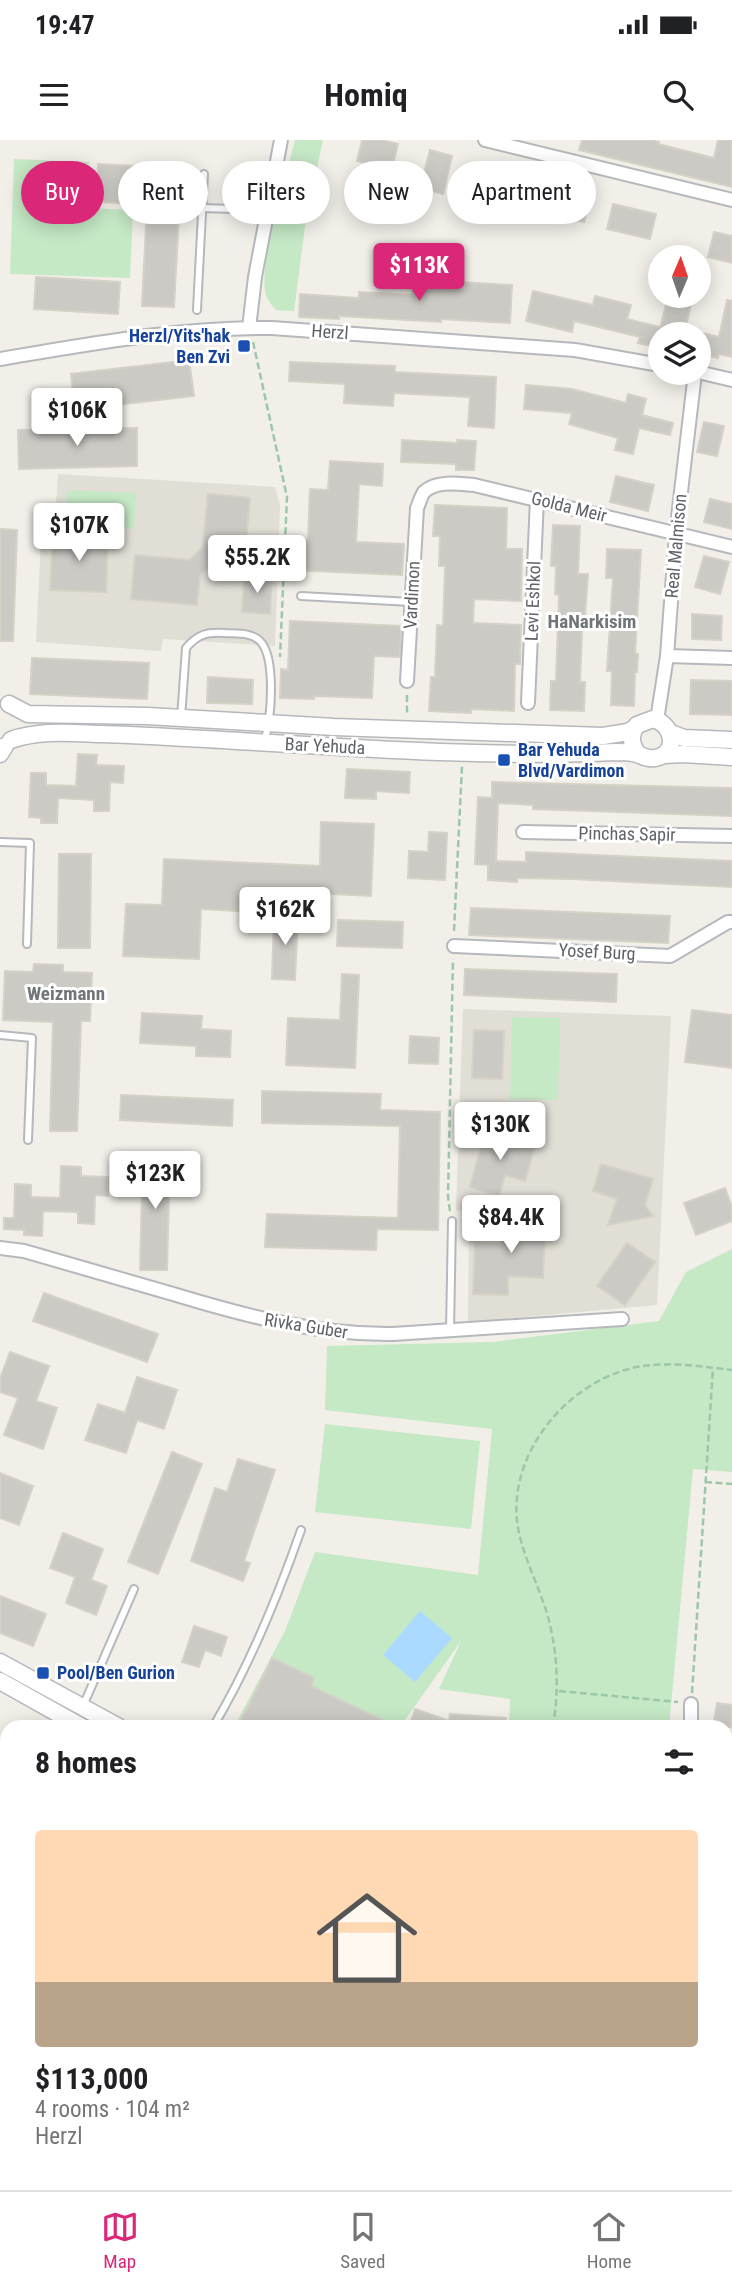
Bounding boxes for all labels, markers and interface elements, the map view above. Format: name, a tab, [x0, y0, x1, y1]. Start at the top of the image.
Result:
text: 19:47	[35, 10, 95, 40]
icon: menu	[35, 76, 73, 114]
text: Homiq	[324, 76, 408, 114]
icon: search	[659, 76, 697, 114]
chip: Buy	[21, 161, 104, 224]
chip: Rent	[118, 161, 208, 224]
chip: Filters	[222, 161, 330, 224]
chip: New	[344, 161, 433, 224]
chip: Apartment	[447, 161, 596, 224]
pin: $113K	[370, 244, 468, 303]
north arrow	[648, 245, 710, 308]
map controls	[648, 245, 711, 385]
text: $113K	[389, 252, 449, 279]
street label: Herzl	[311, 320, 349, 343]
button: layers	[648, 322, 711, 385]
place label: Herzl/Yits'hak Ben Zvi	[129, 325, 230, 367]
marker: Herzl/Yits'hak Ben Zvi	[236, 338, 252, 354]
pin: $106K	[28, 388, 126, 448]
text: $106K	[47, 397, 107, 424]
street label: Golda Meir	[529, 487, 610, 526]
street label: Real Malmison	[660, 493, 691, 599]
pin: $107K	[30, 504, 128, 563]
text: $107K	[49, 512, 109, 539]
pin: $55.2K	[200, 536, 314, 595]
text: $55.2K	[224, 544, 290, 571]
street label: Vardimon	[399, 560, 424, 629]
street label: Levi Eshkol	[521, 561, 544, 641]
district label: HaNarkisim	[548, 610, 636, 633]
street label: Bar Yehuda	[284, 733, 366, 758]
place label: Bar Yehuda Blvd/Vardimon	[518, 739, 624, 781]
marker: Bar Yehuda Blvd/Vardimon	[496, 752, 512, 768]
street label: Pinchas Sapir	[578, 822, 676, 845]
pin: $162K	[236, 888, 334, 947]
text: $162K	[255, 896, 315, 923]
street label: Yosef Burg	[558, 939, 636, 964]
district label: Weizmann	[27, 982, 105, 1005]
pin: $130K	[451, 1102, 549, 1162]
text: $130K	[470, 1111, 530, 1138]
pin: $123K	[106, 1152, 204, 1211]
text: $123K	[125, 1160, 185, 1187]
pin: $84.4K	[454, 1196, 568, 1255]
text: $84.4K	[478, 1204, 544, 1231]
street label: Rivka Guber	[263, 1309, 350, 1343]
place label: Pool/Ben Gurion	[57, 1662, 175, 1683]
marker: Pool/Ben Gurion	[35, 1665, 51, 1681]
icon: filters	[660, 1743, 698, 1781]
text: 8 homes	[35, 1745, 137, 1780]
icon: home	[304, 1875, 430, 2001]
text: $113,000	[35, 2061, 148, 2096]
text: 4 rooms · 104 m²	[35, 2096, 190, 2123]
text: Herzl	[35, 2123, 82, 2150]
tab: Map	[101, 2208, 139, 2273]
tab: Saved	[340, 2208, 385, 2273]
tab: Home	[587, 2208, 631, 2273]

